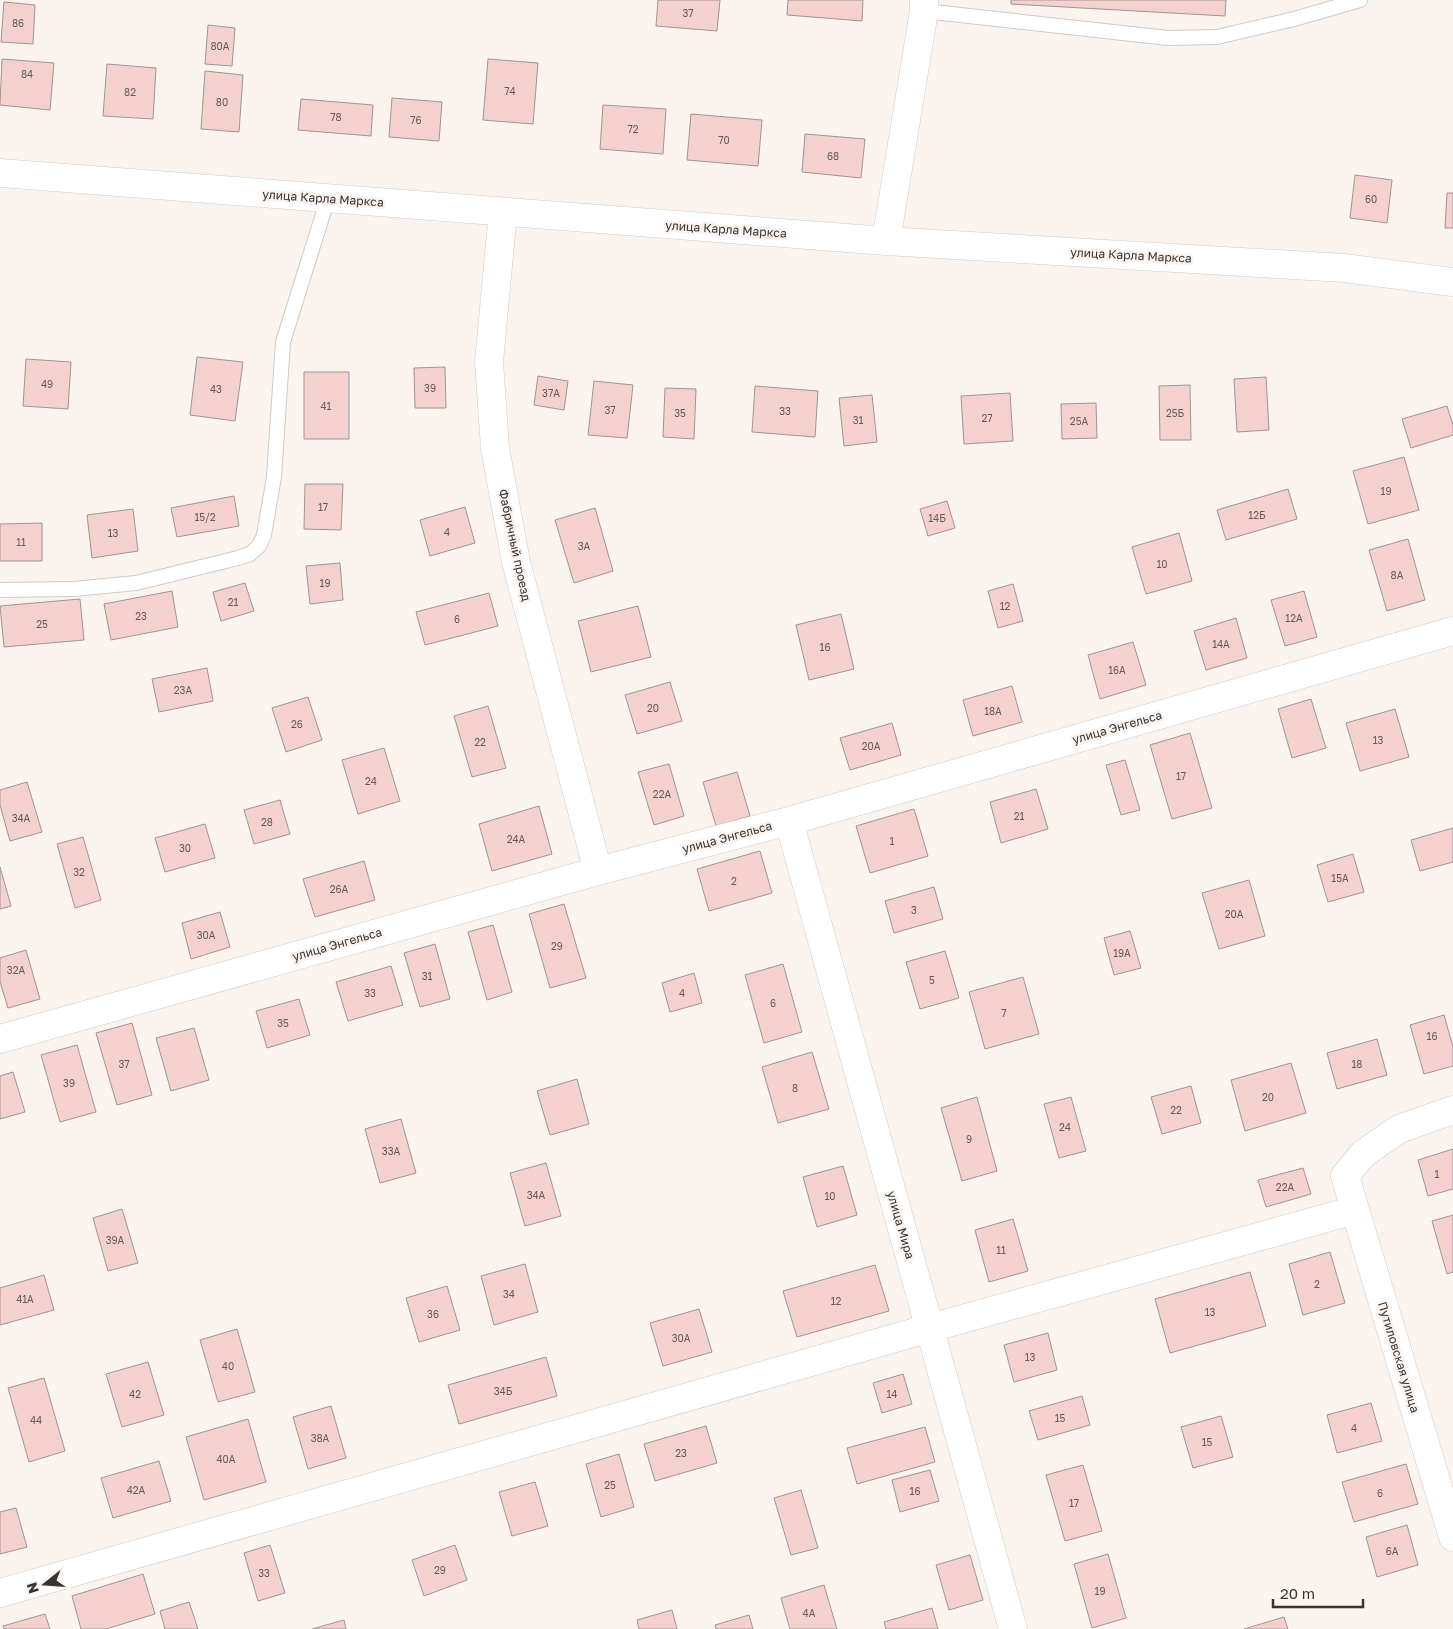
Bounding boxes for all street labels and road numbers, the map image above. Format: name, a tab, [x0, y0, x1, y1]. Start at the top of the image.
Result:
street label: улица Карла Маркса	[262, 186, 384, 210]
street label: улица Карла Маркса	[665, 217, 787, 241]
street label: улица Карла Маркса	[1070, 244, 1192, 266]
street label: Фабричный проезд	[496, 488, 534, 602]
street label: улица Энгельса	[1070, 707, 1164, 747]
street label: улица Энгельса	[680, 818, 774, 856]
street label: улица Энгельса	[290, 924, 384, 964]
street label: улица Мира	[884, 1189, 918, 1261]
street label: Путиловская улица	[1375, 1300, 1423, 1414]

